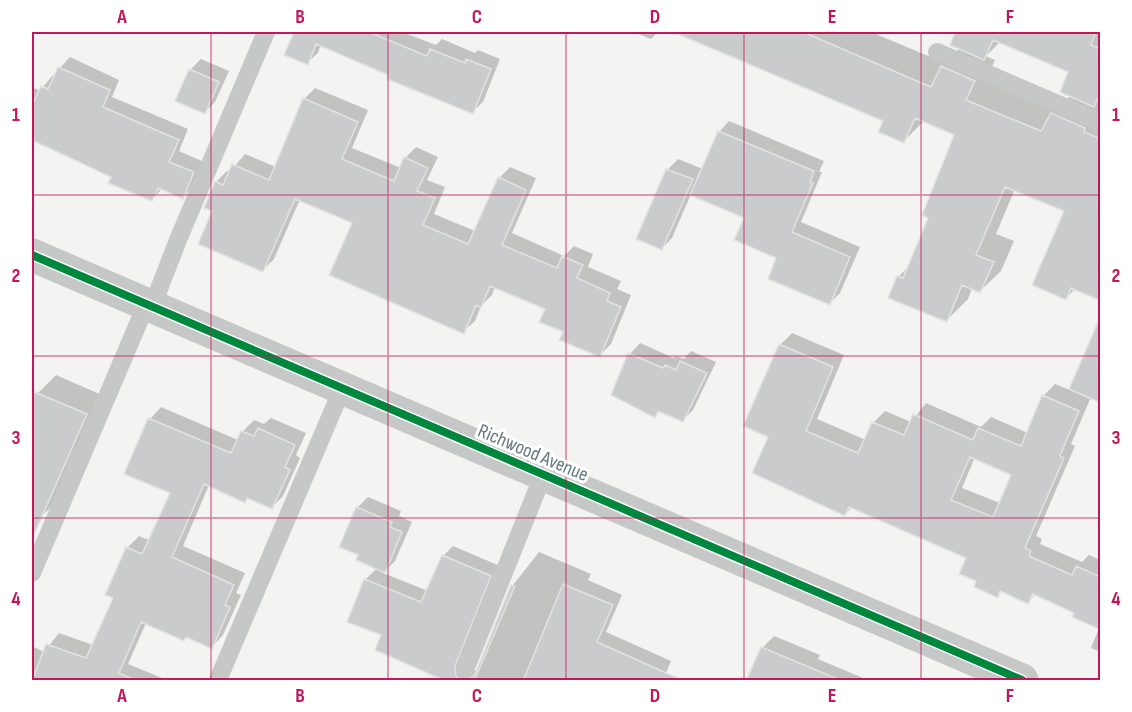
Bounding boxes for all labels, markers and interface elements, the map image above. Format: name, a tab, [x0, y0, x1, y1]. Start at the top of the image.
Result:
text: A	[116, 5, 127, 29]
text: B	[295, 5, 305, 29]
text: C	[472, 5, 482, 29]
text: D	[650, 5, 660, 29]
text: E	[828, 5, 836, 29]
text: F	[1006, 5, 1014, 29]
text: 1	[12, 103, 20, 127]
text: 1	[1112, 103, 1120, 127]
text: 2	[12, 264, 20, 288]
text: 2	[1112, 264, 1120, 288]
street label: Richwood Avenue	[474, 419, 592, 487]
text: 3	[12, 426, 21, 450]
text: 3	[1112, 426, 1121, 450]
text: 4	[11, 587, 21, 611]
text: 4	[1111, 587, 1121, 611]
text: A	[116, 684, 127, 708]
text: B	[295, 684, 305, 708]
text: C	[472, 684, 482, 708]
text: D	[650, 684, 660, 708]
text: E	[828, 684, 836, 708]
text: F	[1006, 684, 1014, 708]

